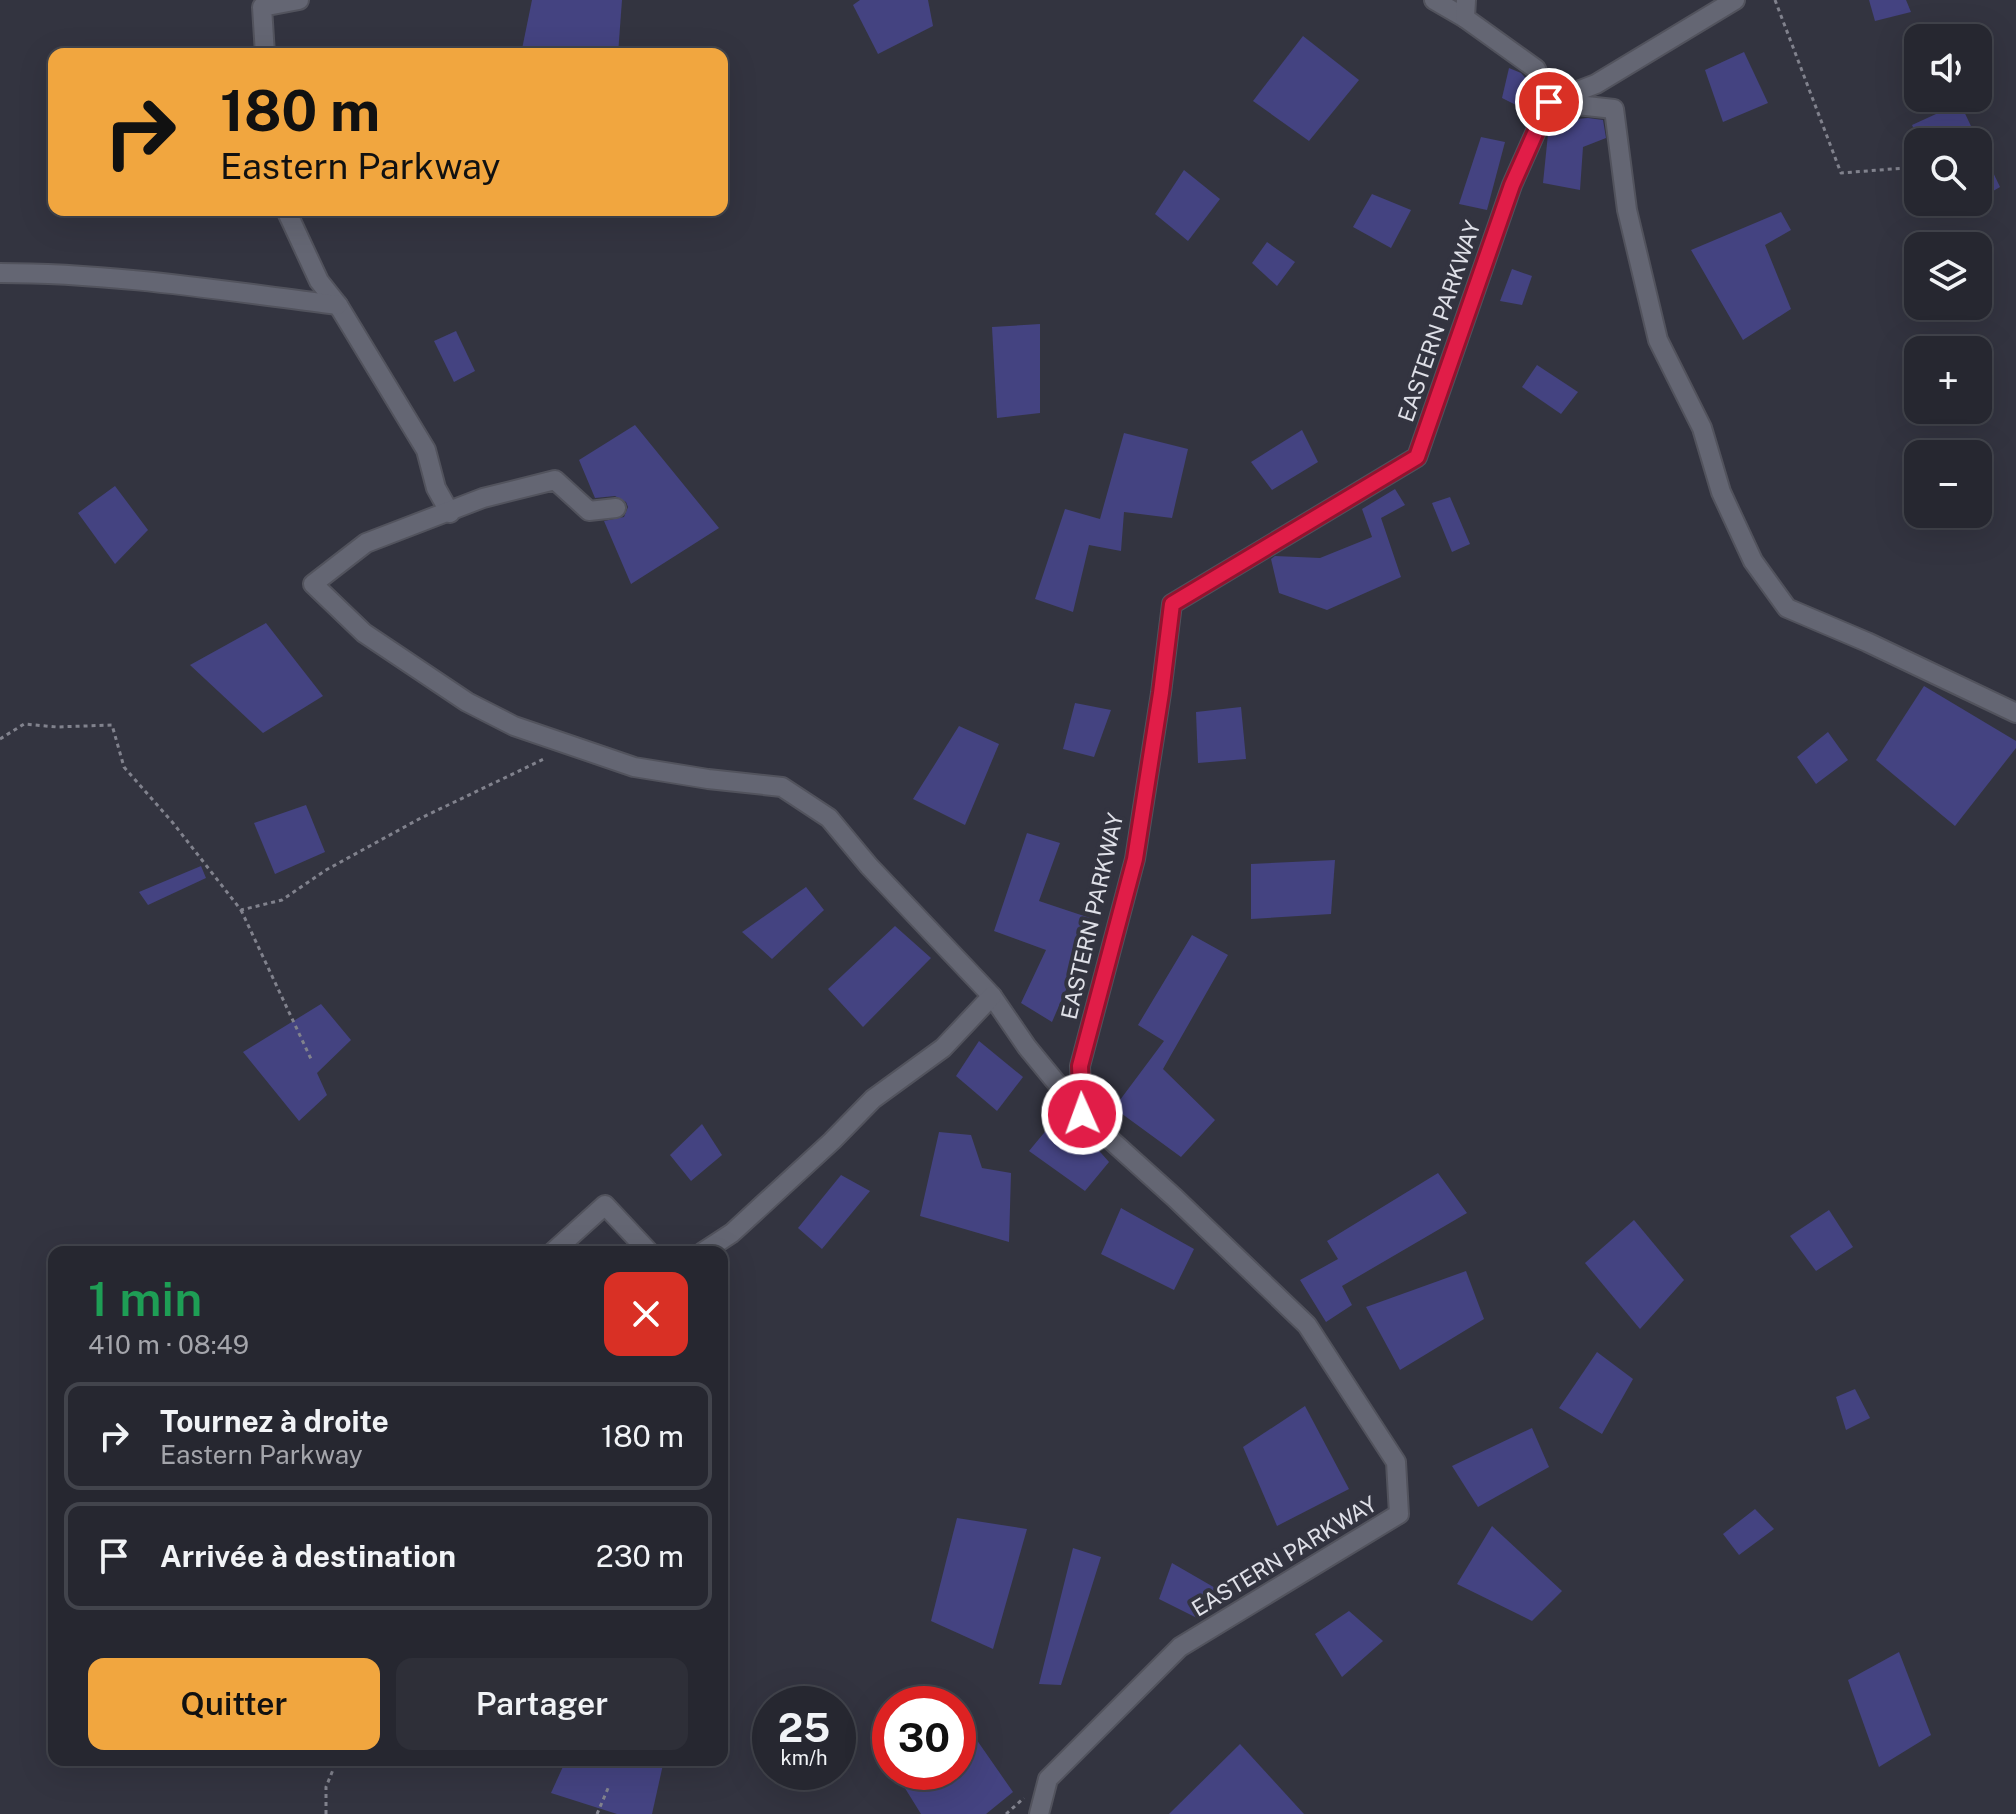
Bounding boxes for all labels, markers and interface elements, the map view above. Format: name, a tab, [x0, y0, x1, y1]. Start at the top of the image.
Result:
map controls	[1904, 24, 1992, 528]
button: sound	[1904, 24, 1992, 112]
pin	[1515, 68, 1583, 136]
text: 180 m	[220, 78, 380, 144]
icon: right	[88, 80, 192, 184]
icon: arrive	[1527, 80, 1571, 124]
button: search	[1904, 128, 1992, 216]
text: Eastern Parkway	[220, 145, 501, 187]
street label: EASTERN PARKWAY	[1392, 216, 1486, 425]
button: layers	[1904, 232, 1992, 320]
button: +	[1904, 336, 1992, 424]
button: −	[1904, 440, 1992, 528]
street label: EASTERN PARKWAY	[1056, 810, 1129, 1022]
position arrow	[1040, 1072, 1124, 1156]
text: 1 min	[88, 1270, 202, 1327]
button: close	[604, 1272, 688, 1356]
text: 410 m · 08:49	[88, 1329, 249, 1360]
text: Tournez à droite	[160, 1403, 389, 1439]
icon: right	[92, 1414, 136, 1458]
text: 180 m	[601, 1418, 684, 1454]
text: Eastern Parkway	[160, 1439, 363, 1470]
street label: EASTERN PARKWAY	[1187, 1490, 1382, 1622]
icon: arrive	[92, 1534, 136, 1578]
text: Arrivée à destination	[160, 1538, 456, 1574]
text: 230 m	[596, 1538, 684, 1574]
button: Quitter	[88, 1658, 380, 1750]
button: Partager	[396, 1658, 688, 1750]
speed limit sign: 30	[872, 1686, 976, 1790]
text: 25	[778, 1704, 830, 1751]
text: km/h	[780, 1746, 828, 1770]

